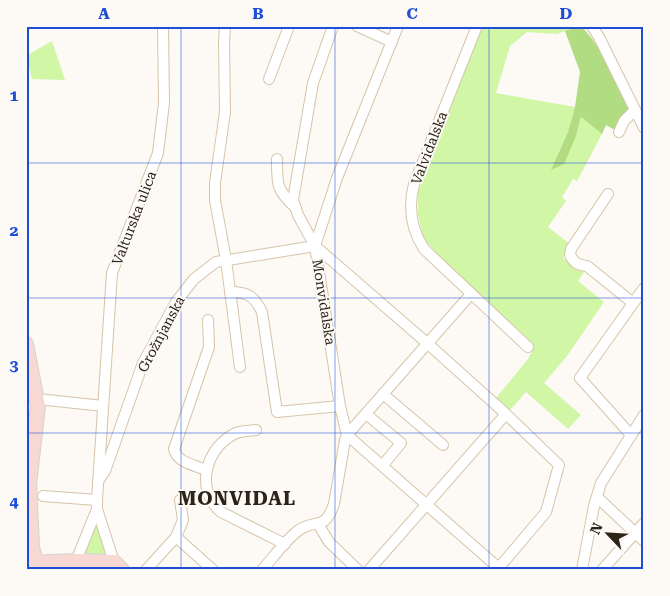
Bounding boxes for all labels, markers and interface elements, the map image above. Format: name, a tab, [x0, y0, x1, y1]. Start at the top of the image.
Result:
text: A	[98, 4, 110, 23]
text: B	[252, 4, 264, 23]
text: C	[406, 4, 418, 23]
text: D	[560, 4, 573, 23]
text: 1	[10, 86, 19, 105]
street label: Valvidalska	[408, 109, 450, 187]
street label: Valturska ulica	[109, 168, 159, 267]
text: 2	[10, 221, 19, 240]
street label: Monvidalska	[309, 258, 339, 347]
street label: Grožnjanska	[134, 293, 188, 375]
text: 3	[10, 356, 19, 375]
district label: MONVIDAL	[178, 487, 296, 510]
text: 4	[10, 492, 19, 511]
north arrow	[582, 508, 632, 558]
text: N	[587, 520, 606, 537]

